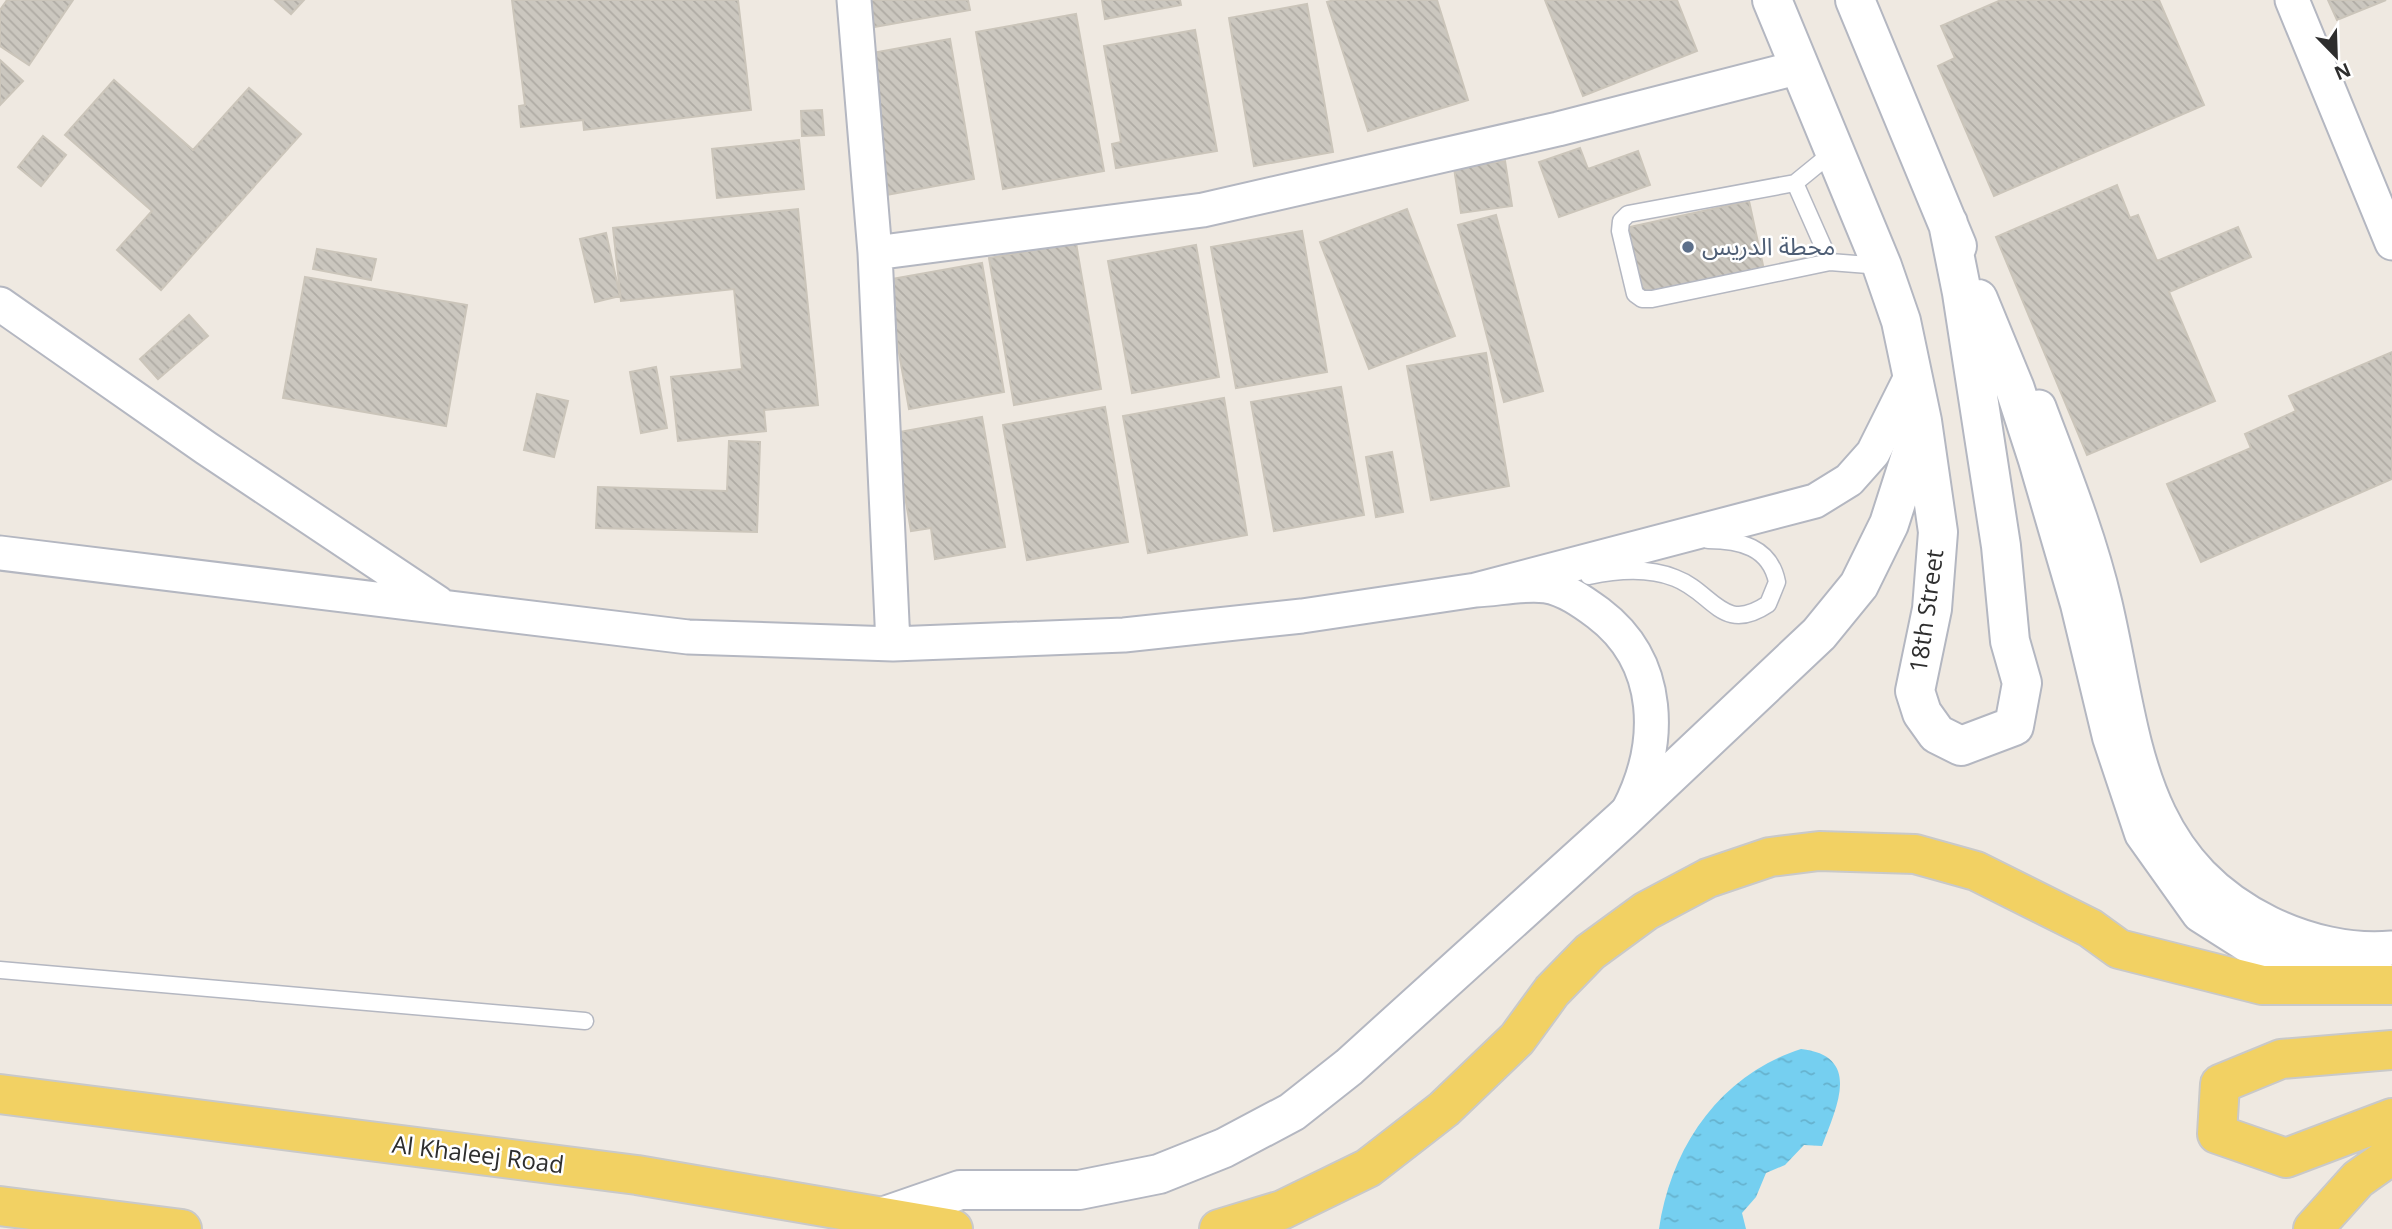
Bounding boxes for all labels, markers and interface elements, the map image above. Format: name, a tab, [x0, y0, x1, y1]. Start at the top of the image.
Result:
north arrow	[2301, 21, 2371, 91]
text: N	[2330, 57, 2355, 87]
place label: محطة الدريس	[1702, 229, 1835, 262]
marker: محطة الدريس	[1680, 239, 1696, 255]
street label: 18th Street	[1901, 547, 1950, 674]
street label: Al Khaleej Road	[390, 1127, 566, 1180]

